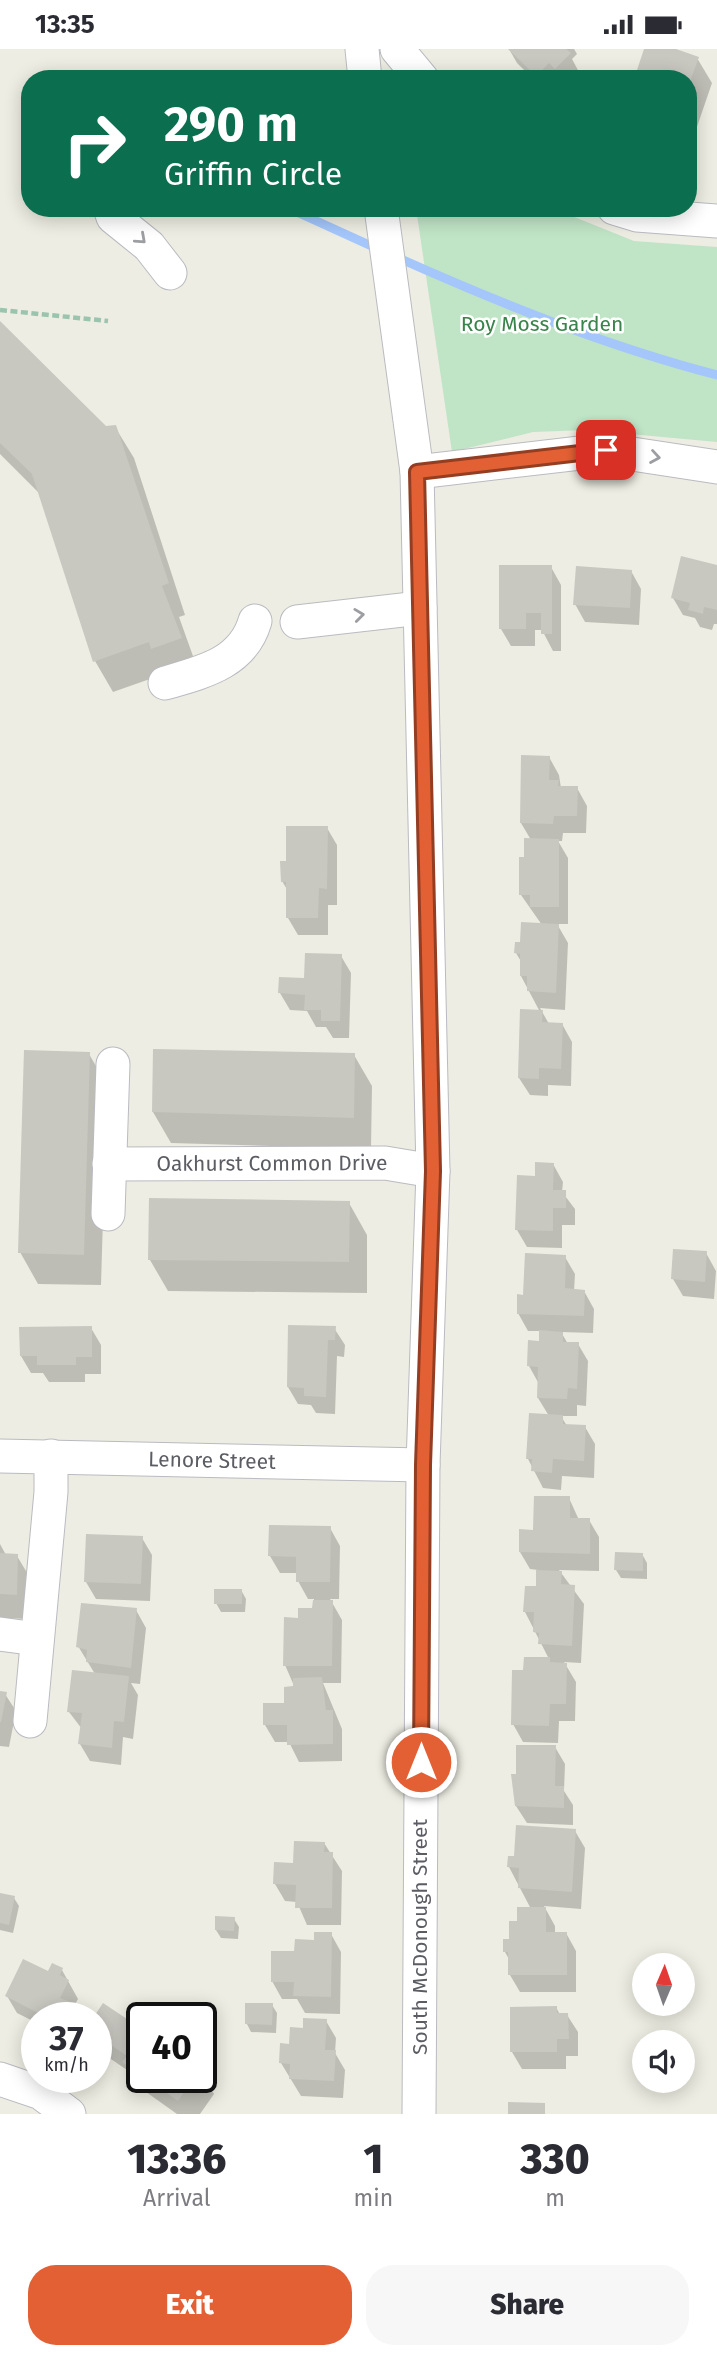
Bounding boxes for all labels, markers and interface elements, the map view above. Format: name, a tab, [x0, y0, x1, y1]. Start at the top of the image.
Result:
text: 13:35	[35, 9, 95, 40]
text: 290 m	[164, 95, 298, 154]
icon: right	[49, 98, 140, 189]
text: Griffin Circle	[164, 155, 342, 193]
one-way arrow	[133, 231, 146, 243]
park label: Roy Moss Garden	[461, 311, 623, 337]
pin	[576, 420, 636, 480]
icon: arrive	[587, 431, 625, 469]
one-way arrow	[649, 450, 661, 465]
one-way arrow	[353, 607, 365, 622]
street label: Oakhurst Common Drive	[156, 1150, 387, 1177]
street label: Lenore Street	[148, 1446, 276, 1475]
position arrow	[384, 1725, 458, 1799]
street label: South McDonough Street	[407, 1819, 433, 2055]
north arrow	[632, 1953, 695, 2016]
map controls	[632, 1953, 695, 2093]
speed limit sign: 40	[126, 2002, 217, 2093]
text: 37	[49, 2017, 84, 2059]
button: sound	[632, 2030, 695, 2093]
text: km/h	[44, 2054, 89, 2076]
text: 13:36	[127, 2134, 226, 2184]
text: 1	[363, 2134, 383, 2184]
text: 330	[521, 2134, 590, 2184]
text: Arrival	[143, 2184, 210, 2212]
text: min	[354, 2184, 393, 2212]
text: m	[545, 2184, 565, 2212]
button: Exit	[28, 2265, 352, 2345]
button: Share	[366, 2265, 689, 2345]

